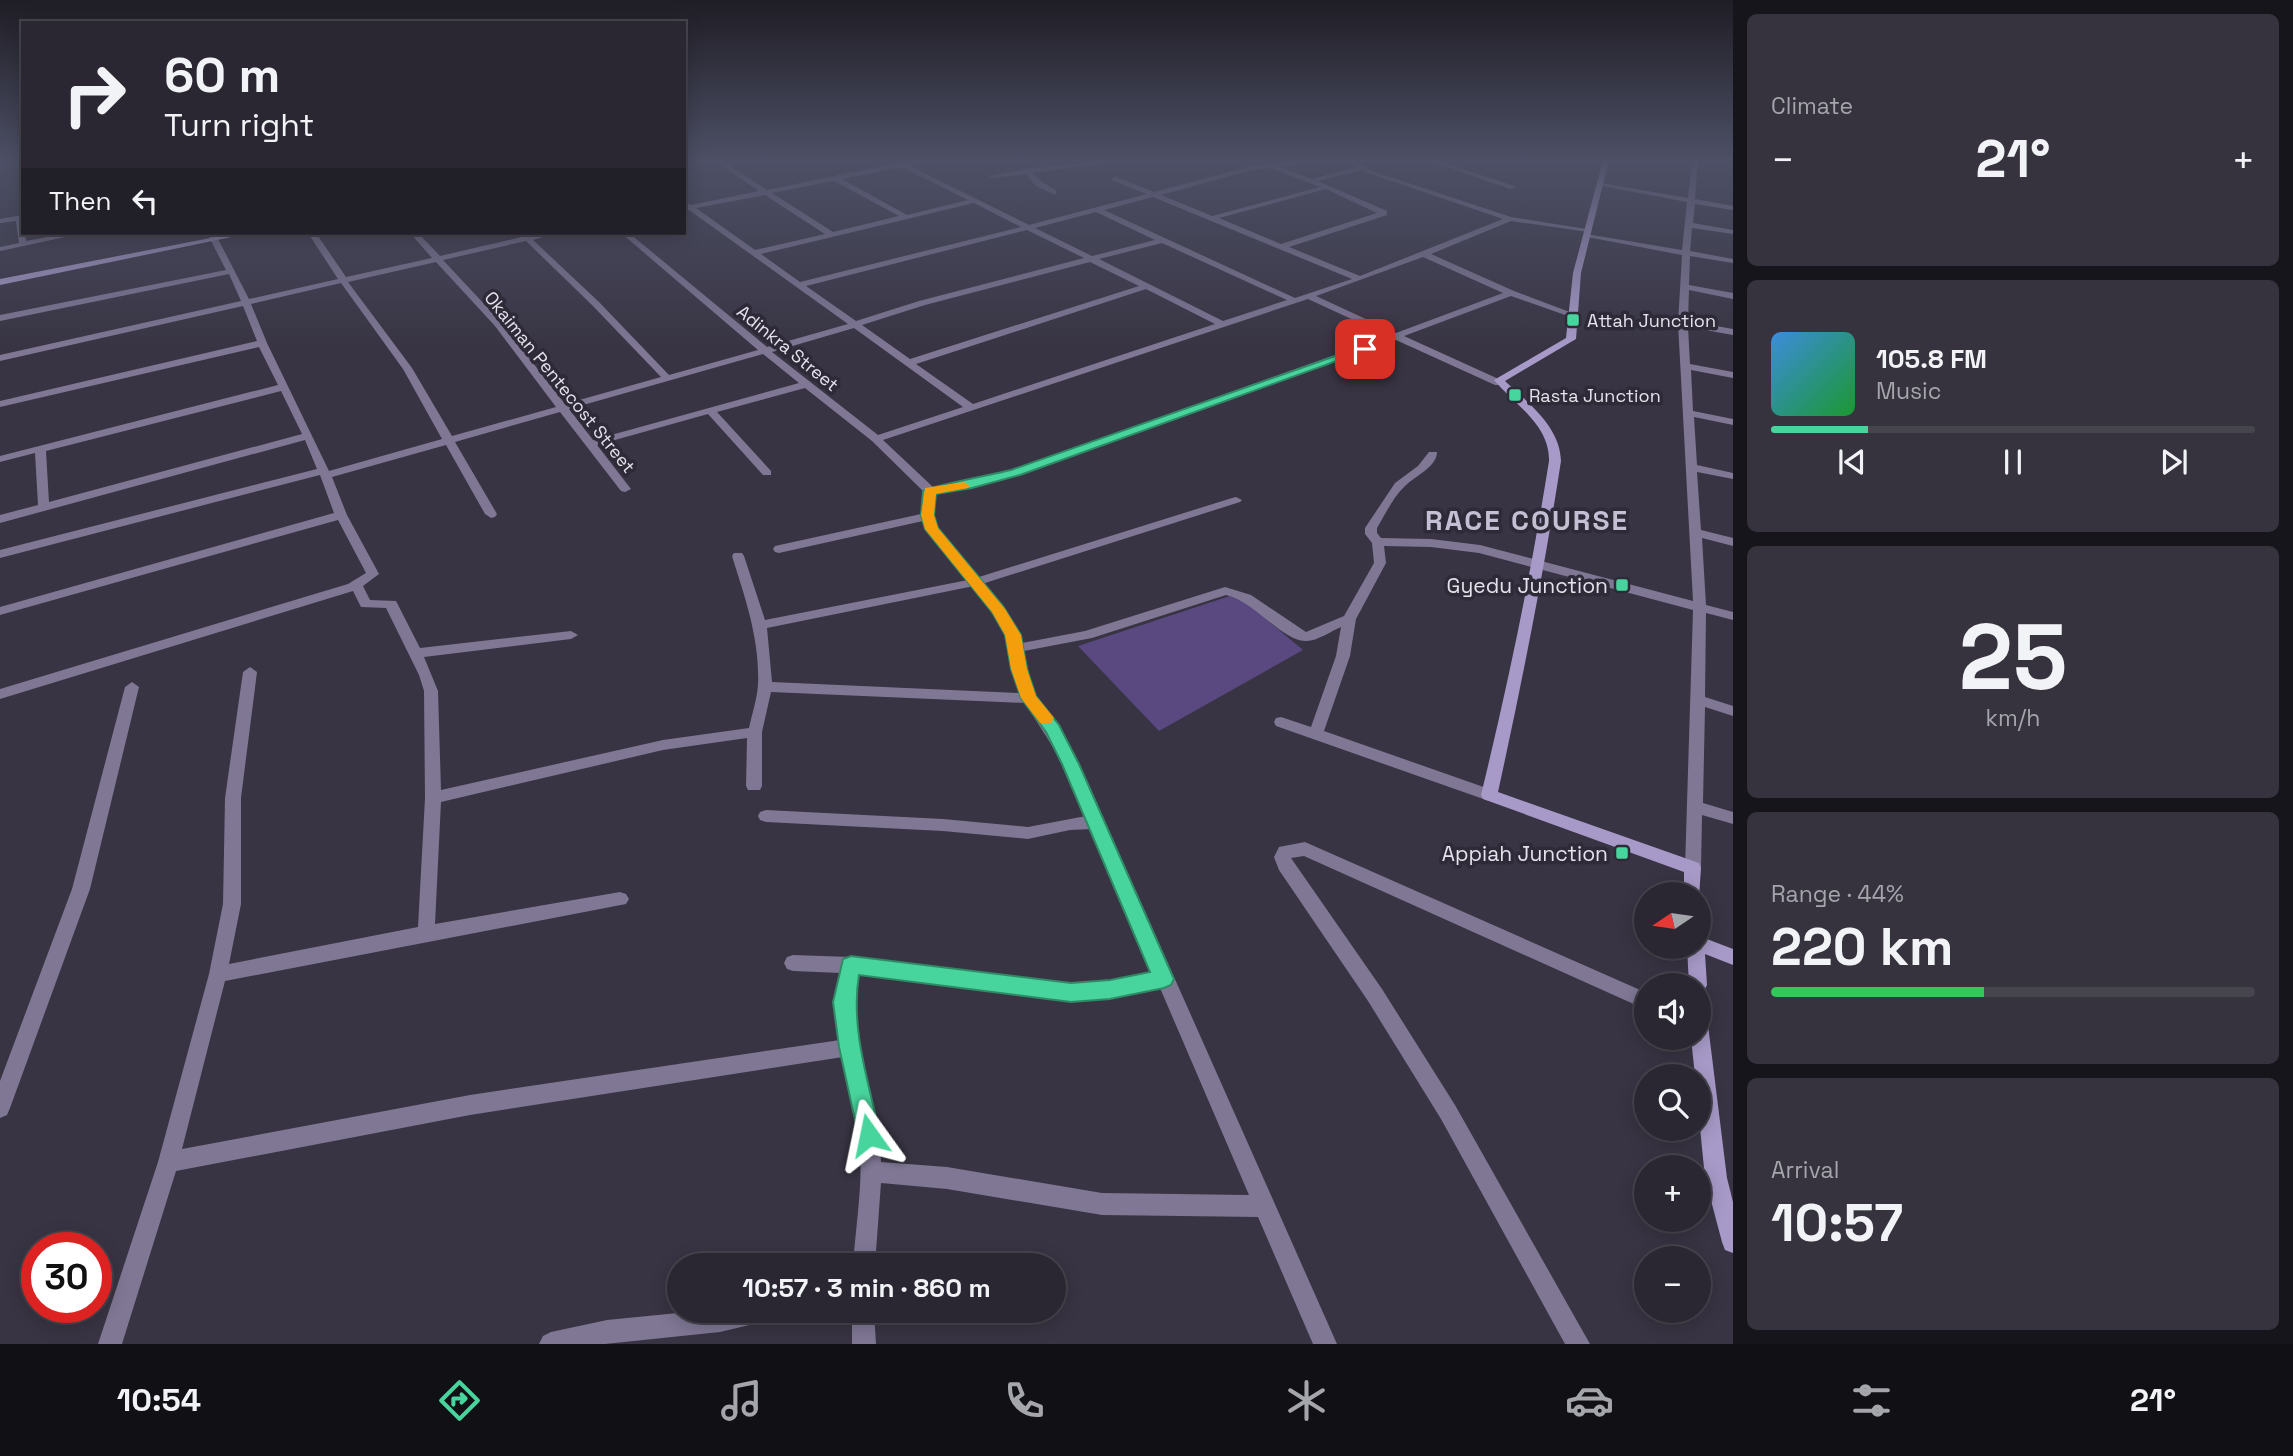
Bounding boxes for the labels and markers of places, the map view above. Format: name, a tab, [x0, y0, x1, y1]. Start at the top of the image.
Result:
place label: Attah Junction	[1587, 309, 1716, 332]
marker: Attah Junction	[1565, 312, 1581, 328]
pin	[1335, 319, 1395, 379]
place label: Rasta Junction	[1529, 384, 1661, 407]
marker: Rasta Junction	[1507, 387, 1523, 403]
place label: Gyedu Junction	[1447, 572, 1608, 599]
marker: Gyedu Junction	[1614, 577, 1630, 593]
place label: Appiah Junction	[1442, 840, 1608, 867]
marker: Appiah Junction	[1614, 845, 1630, 861]

